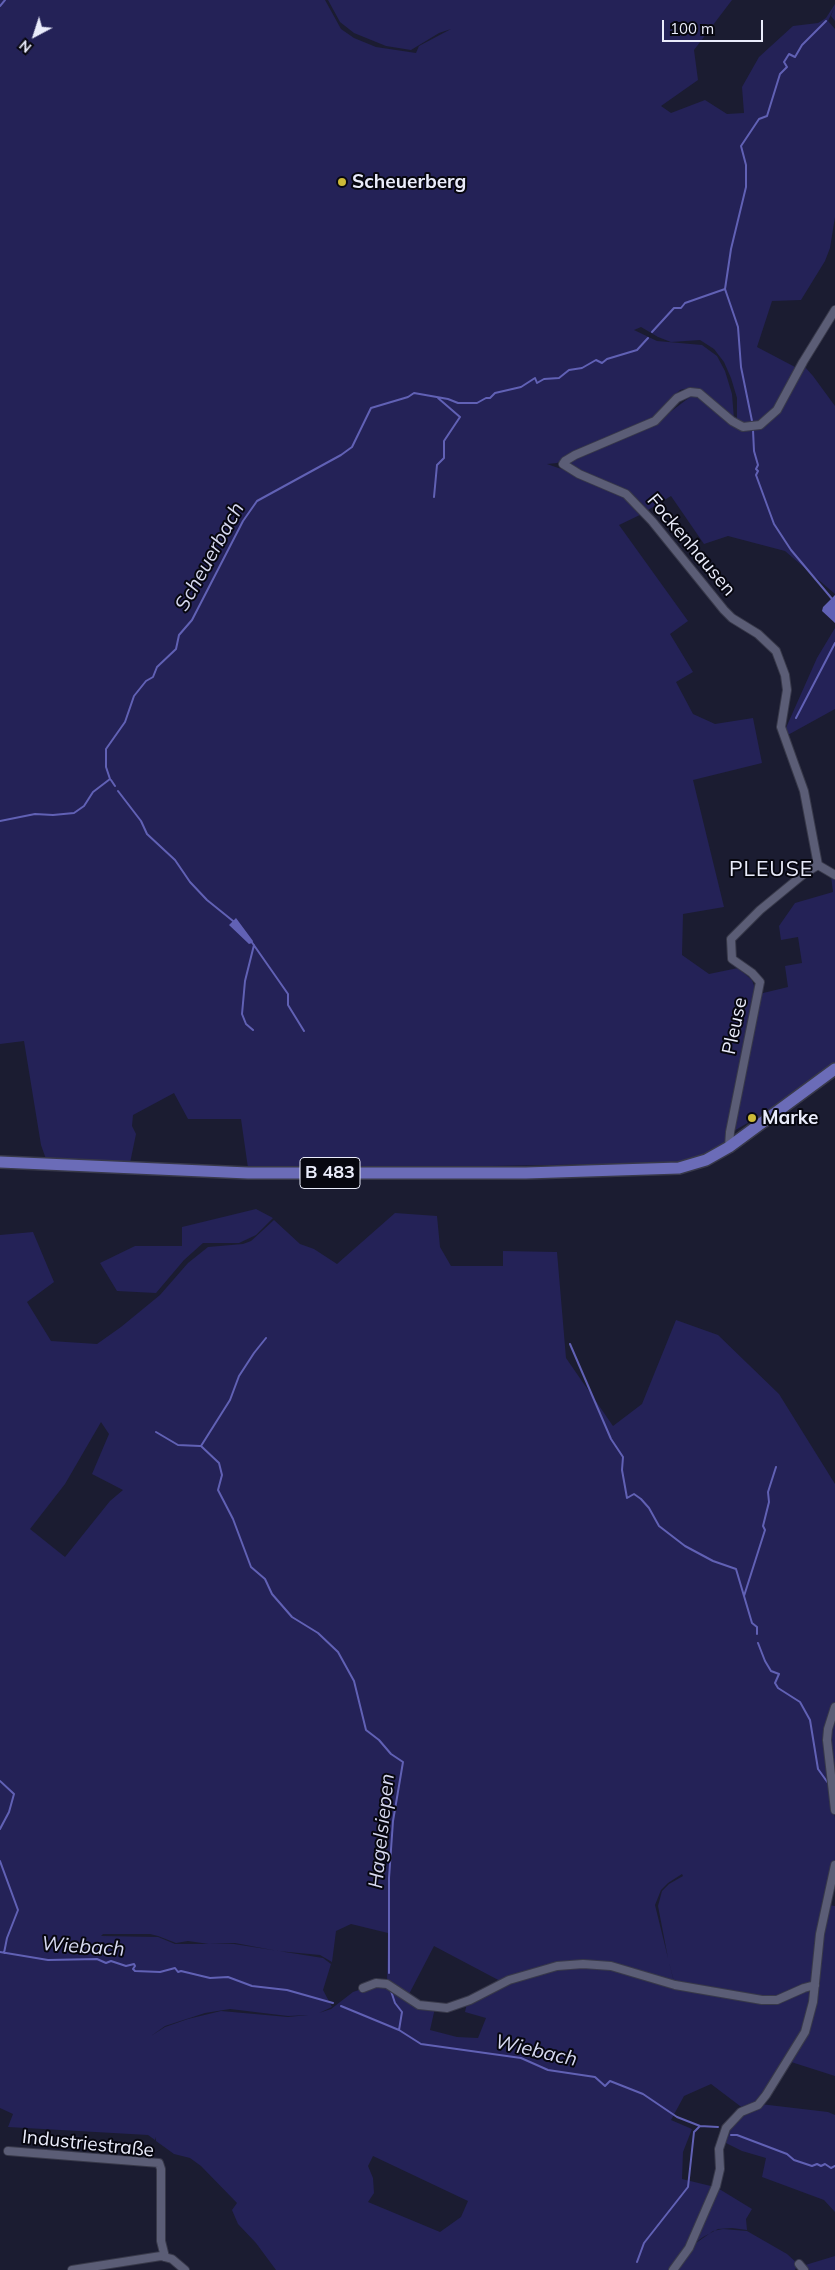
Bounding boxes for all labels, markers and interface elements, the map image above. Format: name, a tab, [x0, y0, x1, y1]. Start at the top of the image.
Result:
north arrow	[10, 10, 60, 60]
scale bar	[665, 10, 766, 42]
text: 100 m	[670, 19, 714, 38]
text: N	[16, 36, 35, 57]
place label: Scheuerberg	[352, 171, 466, 193]
marker: Scheuerberg	[336, 176, 348, 188]
street label: Fockenhausen	[642, 489, 740, 601]
water label: Scheuerbach	[170, 499, 250, 615]
district label: PLEUSE	[728, 857, 814, 883]
street label: Pleuse	[718, 995, 752, 1057]
place label: Marke	[762, 1107, 818, 1129]
marker: Marke	[746, 1112, 758, 1124]
road number: B 483	[300, 1158, 360, 1188]
water label: Hagelsiepen	[364, 1772, 400, 1890]
water label: Wiebach	[41, 1932, 125, 1962]
water label: Wiebach	[493, 2030, 579, 2072]
street label: Industriestraße	[21, 2126, 155, 2162]

